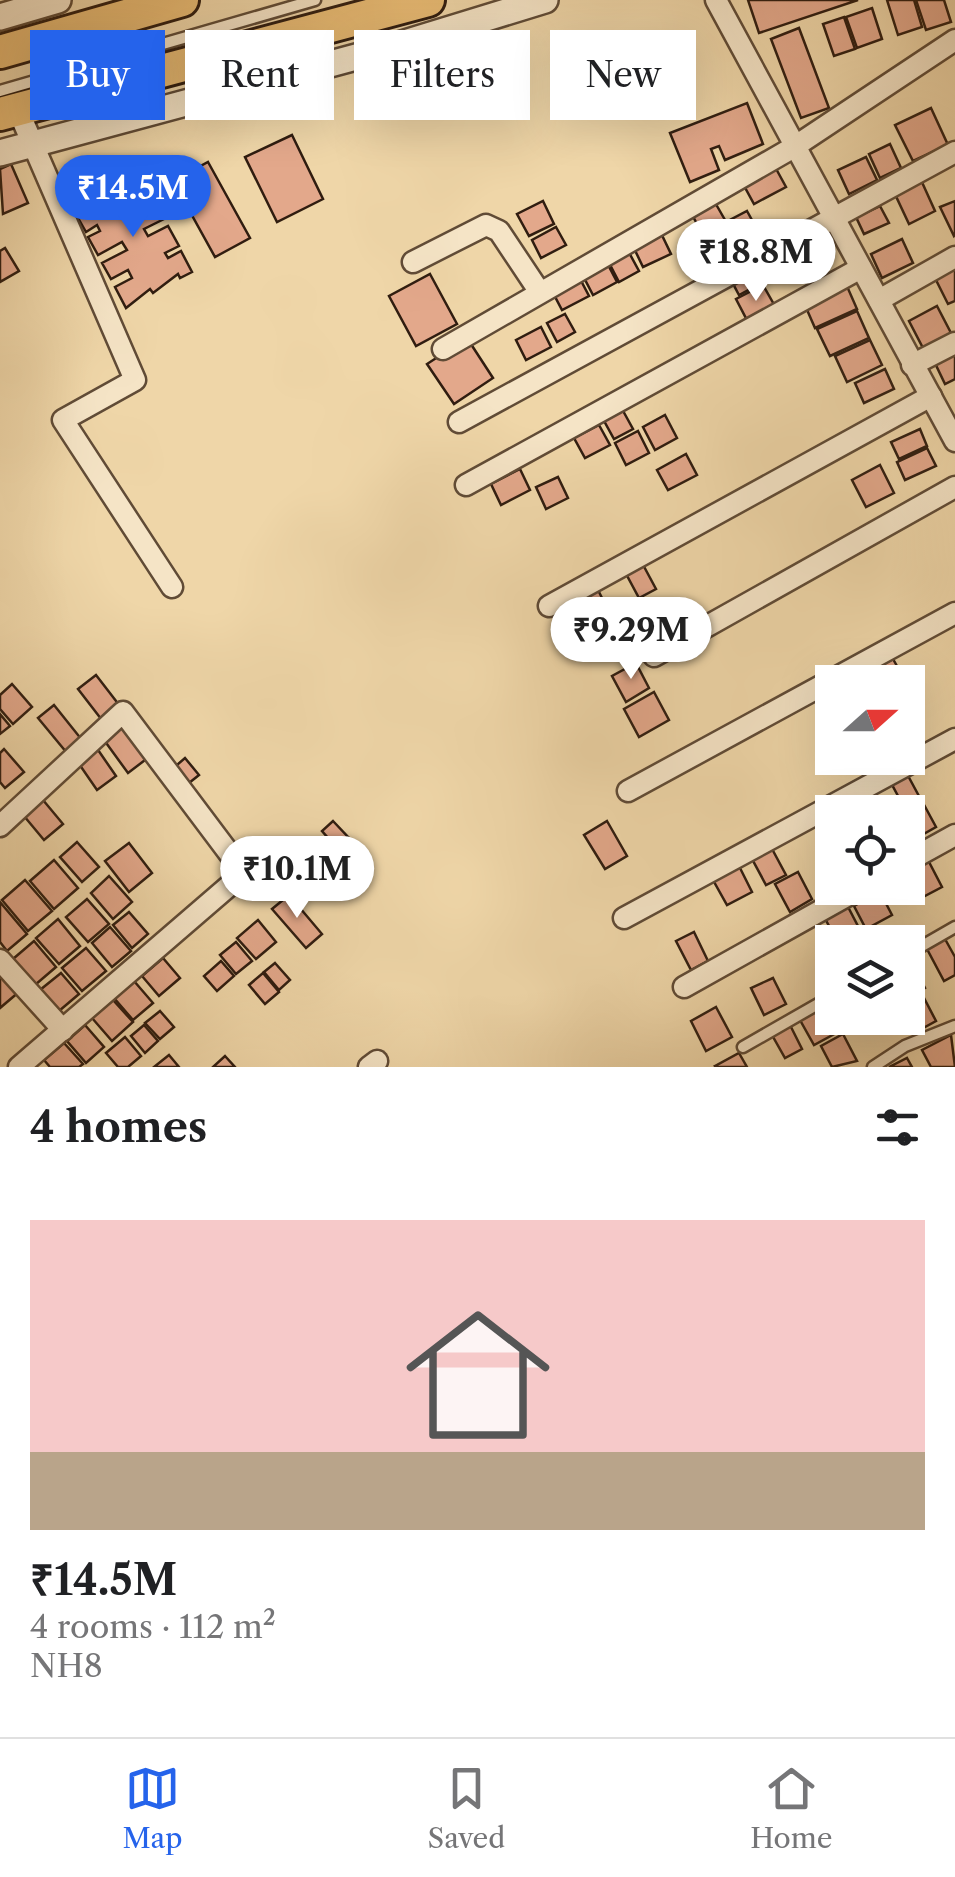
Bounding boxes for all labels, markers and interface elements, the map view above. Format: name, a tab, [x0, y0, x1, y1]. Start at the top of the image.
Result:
chip: Buy	[30, 30, 165, 120]
chip: Rent	[185, 30, 334, 120]
chip: Filters	[354, 30, 530, 120]
chip: New	[550, 30, 696, 120]
pin: ₹14.5M	[52, 155, 214, 240]
text: ₹14.5M	[77, 168, 189, 207]
pin: ₹18.8M	[675, 219, 837, 304]
text: ₹18.8M	[699, 232, 813, 271]
pin: ₹9.29M	[550, 597, 712, 682]
text: ₹9.29M	[573, 610, 689, 649]
north arrow	[815, 665, 925, 775]
map controls	[815, 665, 925, 1035]
button: locate	[815, 795, 925, 905]
pin: ₹10.1M	[216, 836, 378, 921]
text: ₹10.1M	[242, 849, 352, 888]
button: layers	[815, 925, 925, 1035]
icon: filters	[870, 1100, 925, 1155]
text: 4 homes	[30, 1101, 207, 1153]
icon: home	[388, 1285, 568, 1465]
text: ₹14.5M	[30, 1554, 177, 1606]
text: 4 rooms · 112 m²	[30, 1607, 276, 1646]
text: NH8	[30, 1646, 103, 1685]
tab: Map	[122, 1761, 183, 1855]
tab: Saved	[428, 1761, 505, 1855]
tab: Home	[750, 1761, 833, 1855]

